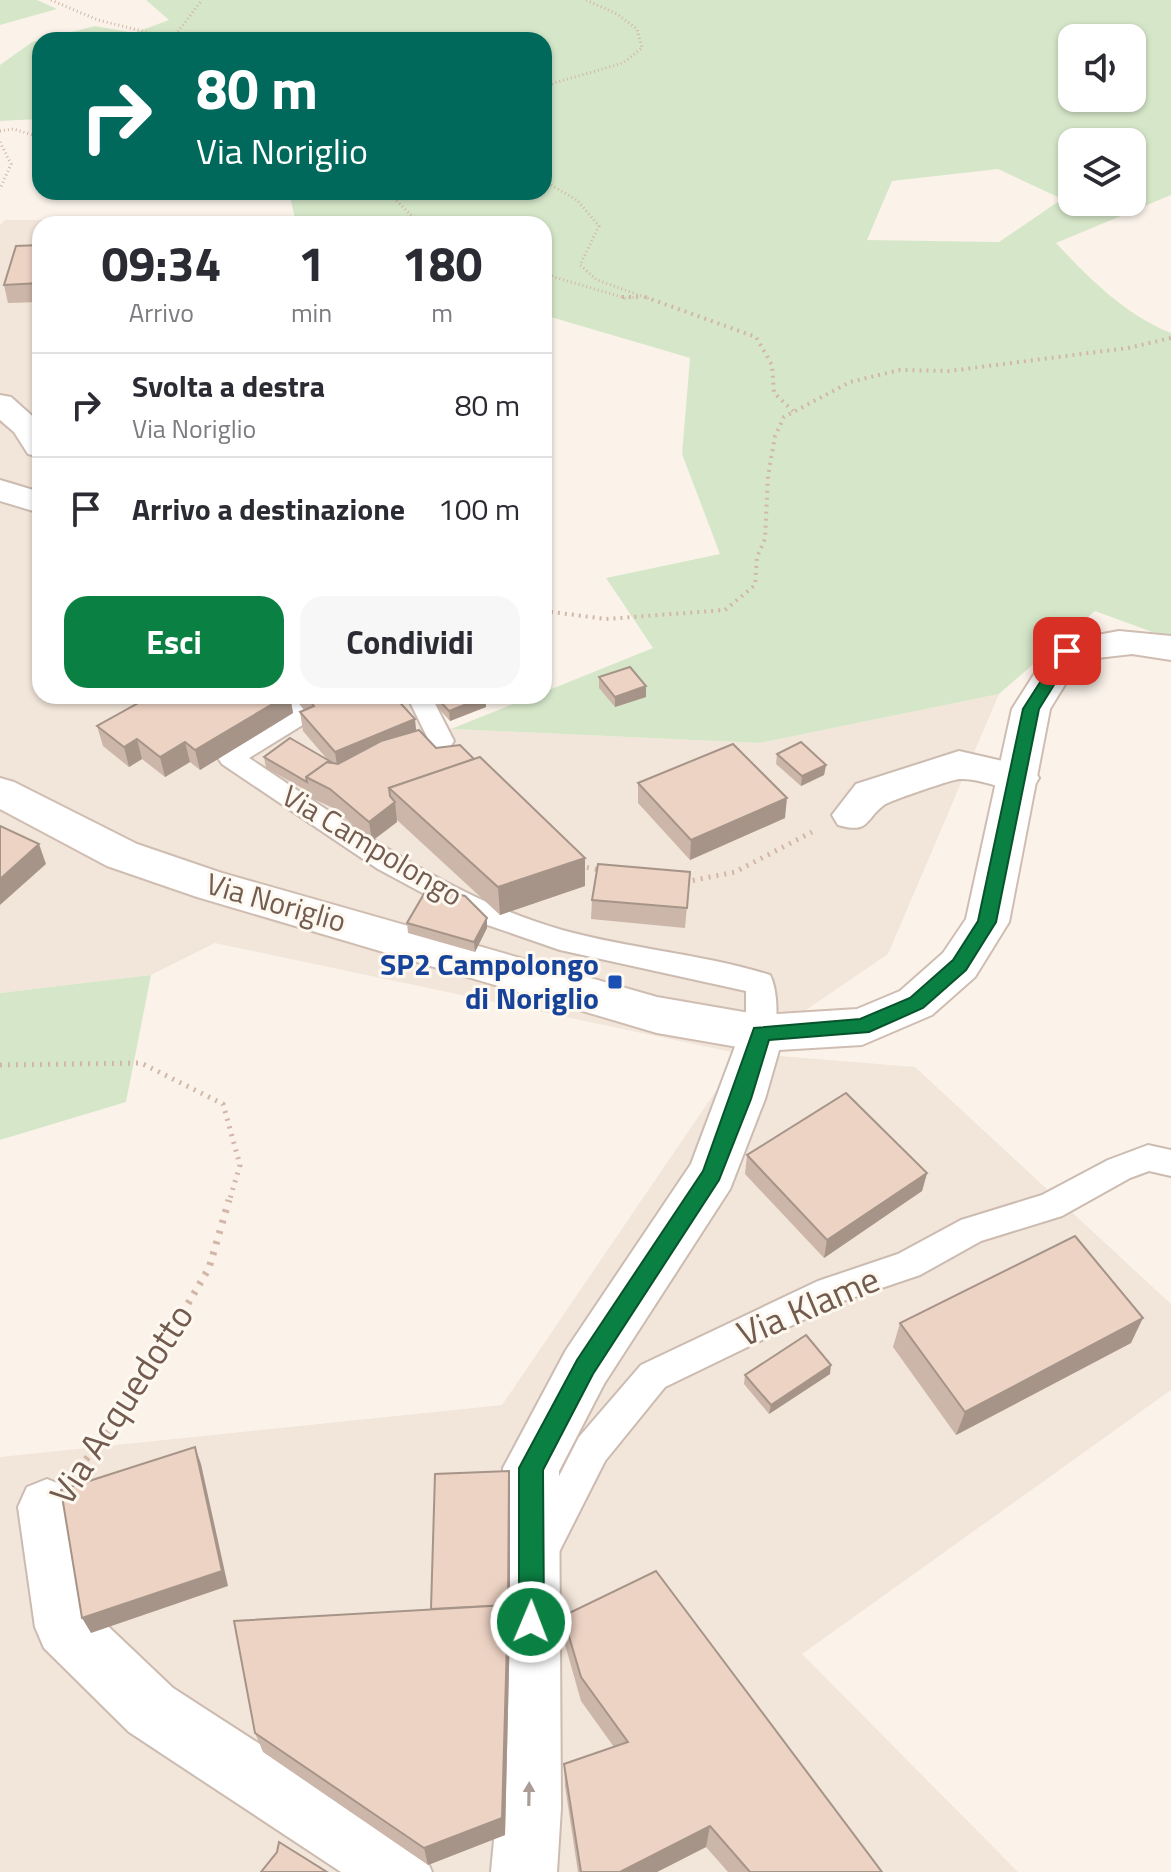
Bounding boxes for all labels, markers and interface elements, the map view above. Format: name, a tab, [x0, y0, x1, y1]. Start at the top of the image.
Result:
map controls	[1058, 24, 1146, 216]
button: sound	[1058, 24, 1146, 112]
text: 80 m	[196, 46, 318, 131]
icon: right	[64, 64, 168, 168]
text: Via Noriglio	[196, 123, 368, 178]
button: layers	[1058, 128, 1146, 216]
text: 09:34	[102, 227, 221, 300]
text: 1	[298, 227, 325, 300]
text: 180	[402, 227, 482, 300]
text: Arrivo	[129, 293, 194, 332]
text: min	[291, 293, 332, 332]
text: m	[431, 293, 453, 332]
text: Svolta a destra	[132, 363, 325, 409]
text: 80 m	[455, 382, 520, 428]
icon: right	[64, 383, 108, 427]
text: Via Noriglio	[132, 409, 256, 448]
text: Arrivo a destinazione	[132, 486, 405, 532]
text: 100 m	[438, 486, 520, 532]
icon: arrive	[64, 487, 108, 531]
button: Esci	[64, 596, 284, 688]
button: Condividi	[300, 596, 520, 688]
pin	[1033, 617, 1101, 685]
icon: arrive	[1045, 629, 1089, 673]
street label: Via Campolongo	[273, 773, 472, 917]
street label: Via Noriglio	[201, 860, 352, 944]
place label: SP2 Campolongo di Noriglio	[380, 941, 599, 1021]
marker: SP2 Campolongo di Noriglio	[606, 973, 624, 991]
street label: Via Klame	[728, 1251, 888, 1360]
street label: Via Acquedotto	[35, 1292, 206, 1515]
position arrow	[489, 1580, 573, 1664]
one-way arrow	[523, 1781, 535, 1806]

